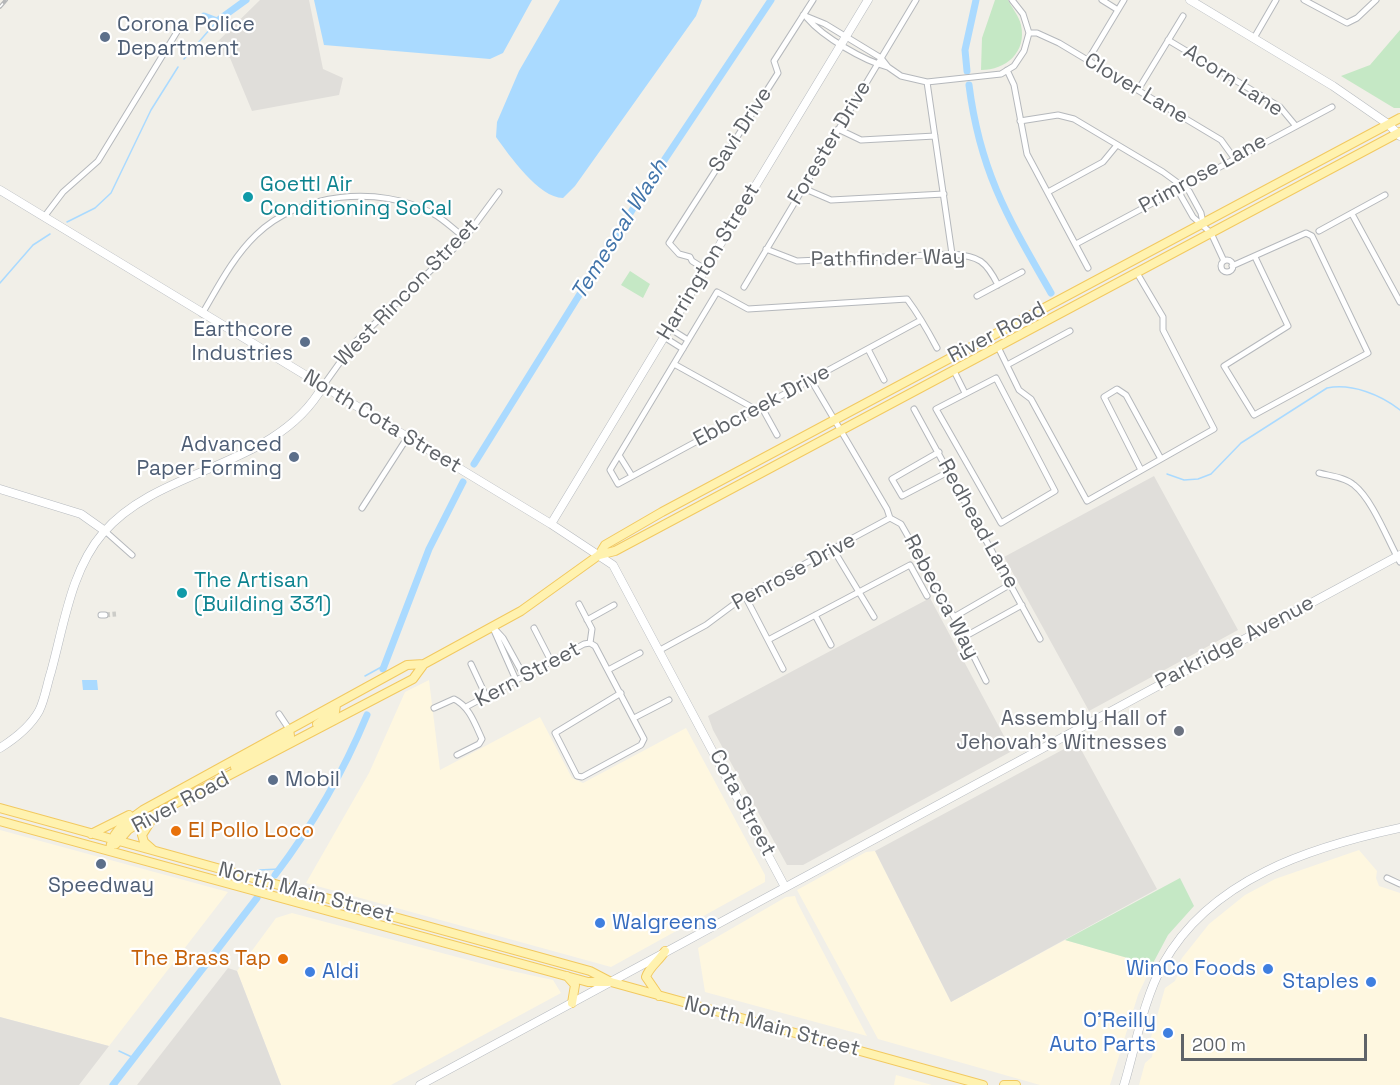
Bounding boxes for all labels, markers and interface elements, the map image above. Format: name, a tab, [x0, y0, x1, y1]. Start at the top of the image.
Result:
place label: Corona Police Department	[117, 12, 255, 62]
marker: Corona Police Department	[98, 30, 112, 44]
street label: Acorn Lane	[1178, 39, 1288, 123]
street label: Clover Lane	[1080, 48, 1192, 130]
street label: Forester Drive	[783, 76, 877, 210]
street label: Savi Drive	[704, 83, 778, 177]
street label: Primrose Lane	[1135, 129, 1271, 219]
water label: Temescal Wash	[566, 155, 674, 305]
place label: Goettl Air Conditioning SoCal	[260, 172, 452, 222]
street label: Harrington Street	[652, 179, 766, 345]
marker: Goettl Air Conditioning SoCal	[241, 190, 255, 204]
street label: West Rincon Street	[330, 214, 484, 372]
street label: Pathfinder Way	[810, 245, 966, 273]
street label: River Road	[944, 297, 1050, 369]
place label: Earthcore Industries	[192, 317, 293, 367]
marker: Earthcore Industries	[298, 335, 312, 349]
street label: Ebbcreek Drive	[689, 359, 835, 453]
street label: North Cota Street	[298, 365, 466, 479]
place label: Advanced Paper Forming	[137, 432, 282, 482]
marker: Advanced Paper Forming	[287, 450, 301, 464]
street label: Redhead Lane	[932, 455, 1024, 593]
street label: Penrose Drive	[728, 528, 860, 616]
street label: Rebecca Way	[898, 531, 984, 663]
place label: The Artisan (Building 331)	[194, 568, 331, 618]
marker: The Artisan (Building 331)	[175, 586, 189, 600]
street label: Parkridge Avenue	[1152, 591, 1318, 695]
street label: Kern Street	[471, 637, 585, 713]
place label: Assembly Hall of Jehovah's Witnesses	[956, 706, 1167, 756]
marker: Assembly Hall of Jehovah's Witnesses	[1172, 724, 1186, 738]
street label: Cota Street	[703, 745, 781, 861]
street label: River Road	[128, 767, 234, 839]
place label: Mobil	[285, 767, 340, 793]
marker: Mobil	[266, 773, 280, 787]
place label: El Pollo Loco	[188, 818, 314, 844]
marker: El Pollo Loco	[169, 824, 183, 838]
marker: Speedway	[94, 857, 108, 871]
street label: North Main Street	[216, 857, 396, 929]
place label: Speedway	[48, 873, 154, 899]
place label: Walgreens	[612, 910, 717, 936]
marker: Walgreens	[593, 916, 607, 930]
place label: The Brass Tap	[131, 946, 271, 972]
marker: The Brass Tap	[276, 952, 290, 966]
place label: WinCo Foods	[1126, 956, 1256, 982]
place label: Aldi	[322, 959, 359, 985]
marker: WinCo Foods	[1261, 962, 1275, 976]
marker: Aldi	[303, 965, 317, 979]
place label: Staples	[1282, 969, 1359, 995]
marker: Staples	[1364, 975, 1378, 989]
street label: North Main Street	[682, 991, 862, 1063]
place label: O'Reilly Auto Parts	[1049, 1008, 1156, 1058]
scale bar	[1184, 1022, 1370, 1060]
marker: O'Reilly Auto Parts	[1161, 1026, 1175, 1040]
text: 200 m	[1192, 1033, 1246, 1056]

